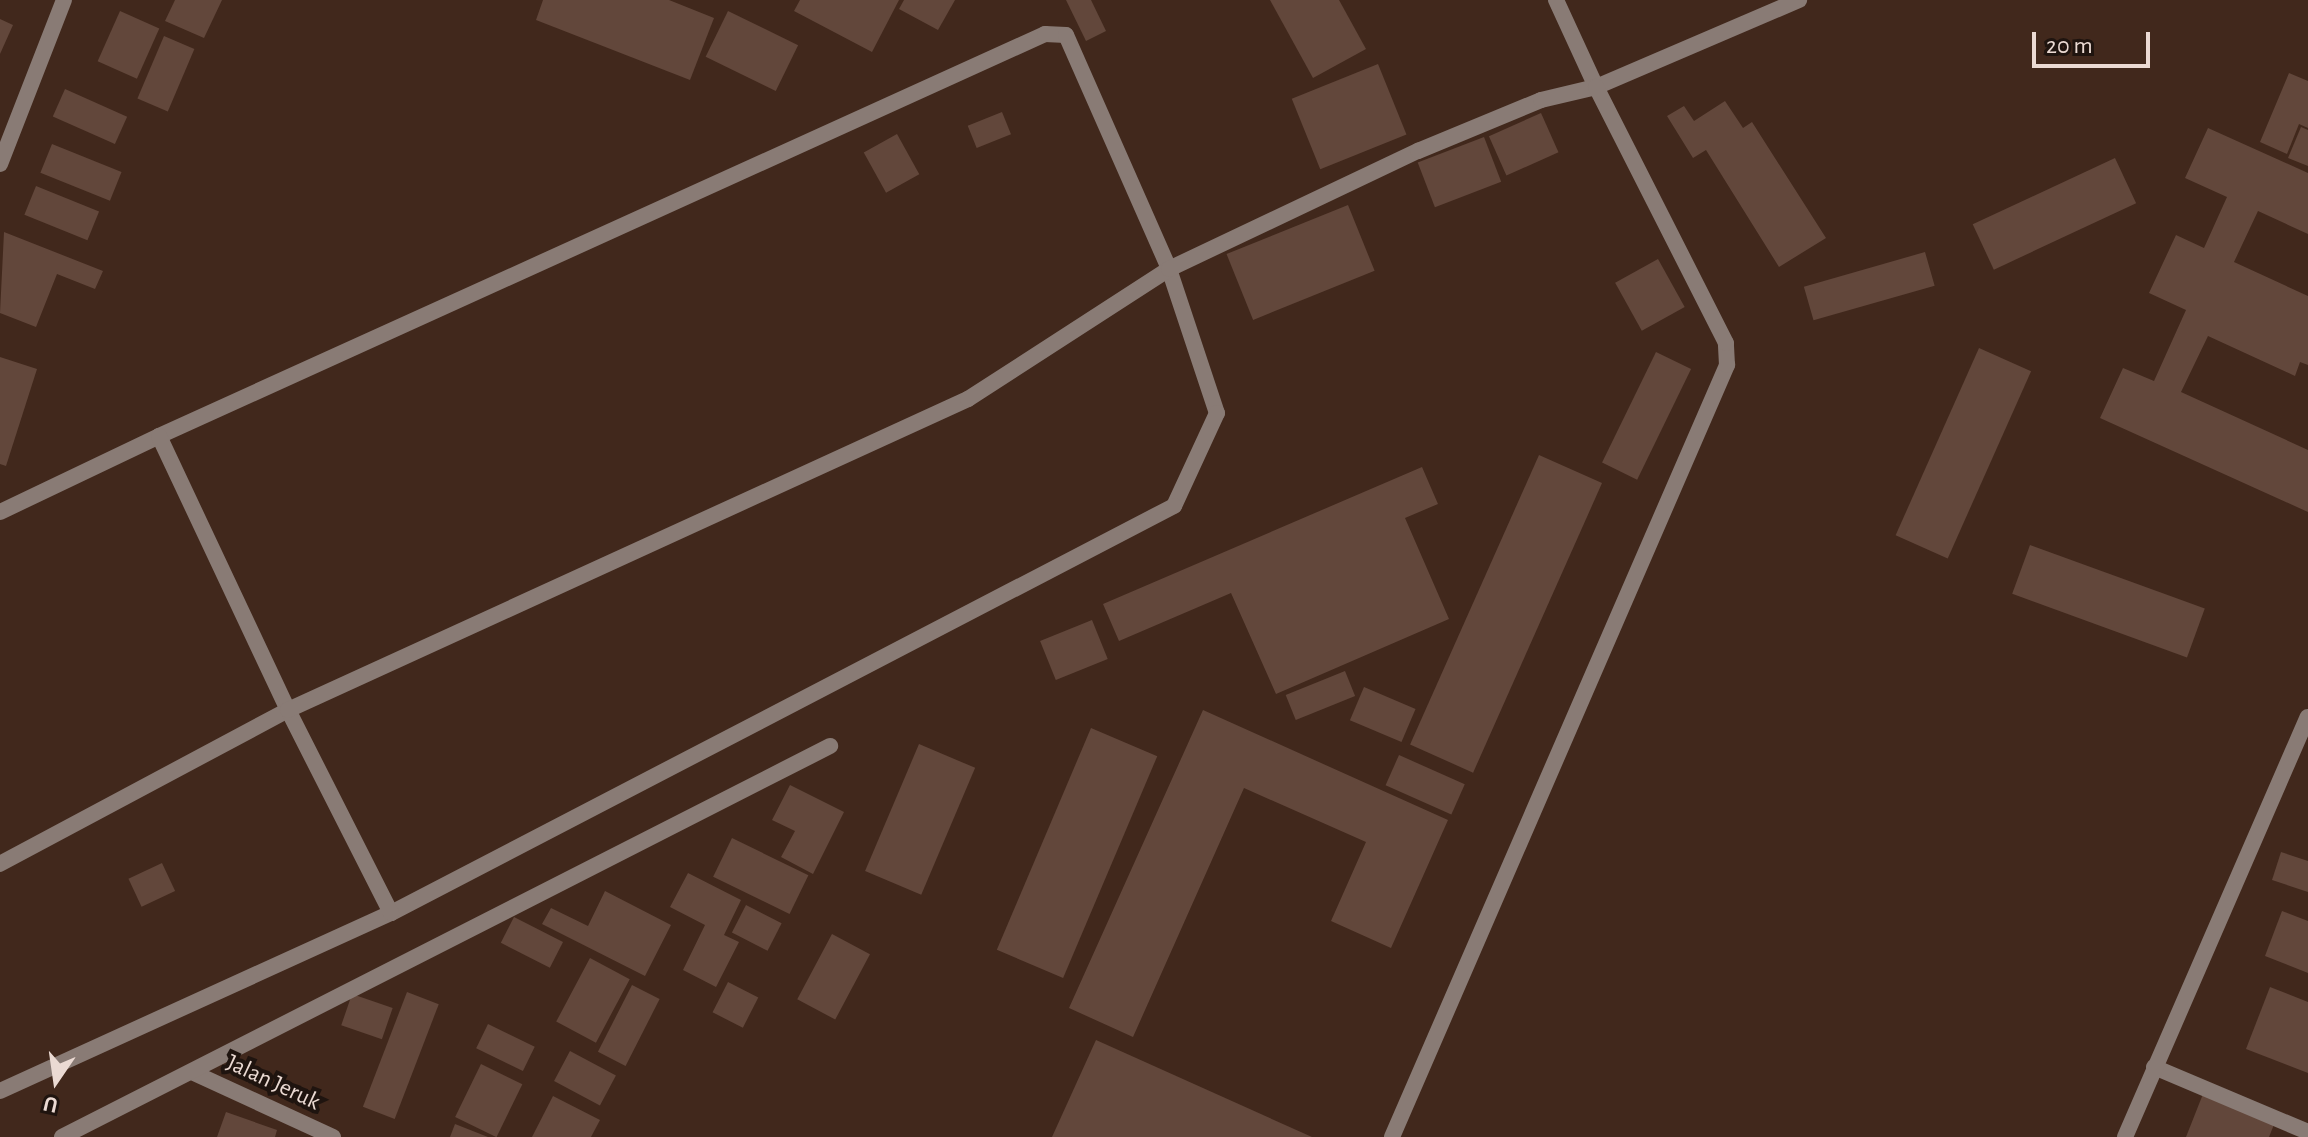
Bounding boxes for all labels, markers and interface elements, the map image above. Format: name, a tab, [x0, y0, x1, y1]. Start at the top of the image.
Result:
scale bar	[2036, 16, 2154, 66]
text: 20 m	[2046, 34, 2093, 58]
north arrow	[16, 1041, 96, 1121]
street label: Jalan Jeruk	[222, 1049, 324, 1117]
text: U	[41, 1092, 60, 1117]

